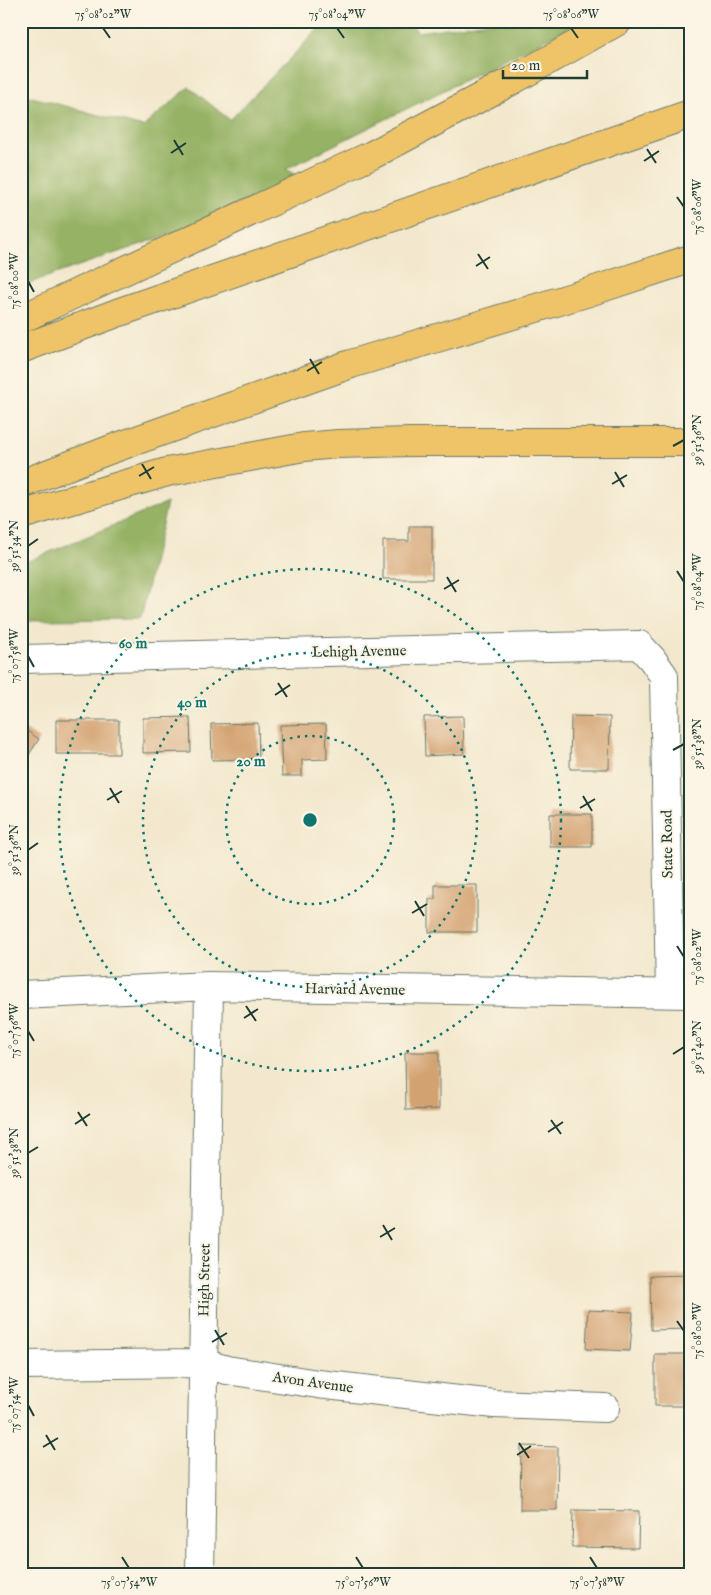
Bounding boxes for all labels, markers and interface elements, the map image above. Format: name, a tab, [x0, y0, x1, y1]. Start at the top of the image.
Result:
text: 75°08'02"W	[75, 7, 132, 22]
text: 75°08'04"W	[309, 7, 366, 22]
text: 75°08'06"W	[543, 7, 600, 22]
scale bar	[503, 48, 587, 80]
text: 20 m	[511, 56, 541, 75]
text: 75°08'06"W	[690, 178, 705, 235]
text: 75°08'00"W	[7, 252, 22, 309]
text: 39°51'36"N	[690, 414, 705, 466]
text: 39°51'34"N	[7, 519, 22, 572]
text: 75°08'04"W	[690, 553, 705, 610]
text: 75°07'58"W	[7, 628, 22, 684]
text: 60 m	[119, 634, 148, 653]
street label: Lehigh Avenue	[311, 641, 407, 662]
text: 40 m	[177, 693, 207, 712]
text: 39°51'38"N	[690, 718, 705, 770]
text: 20 m	[236, 752, 266, 771]
street label: State Road	[657, 809, 678, 878]
centre of rings	[301, 811, 319, 829]
text: 39°51'36"N	[7, 824, 22, 876]
text: 75°08'02"W	[690, 928, 705, 985]
street label: Harvard Avenue	[305, 979, 406, 1000]
text: 75°07'56"W	[7, 1003, 22, 1059]
text: 39°51'40"N	[690, 1020, 705, 1074]
text: 39°51'38"N	[7, 1127, 22, 1179]
street label: High Street	[194, 1243, 215, 1317]
text: 75°08'00"W	[690, 1302, 705, 1359]
street label: Avon Avenue	[270, 1367, 355, 1398]
text: 75°07'54"W	[7, 1376, 22, 1433]
text: 75°07'54"W	[101, 1575, 158, 1590]
text: 75°07'56"W	[335, 1575, 391, 1590]
text: 75°07'58"W	[569, 1575, 625, 1590]

